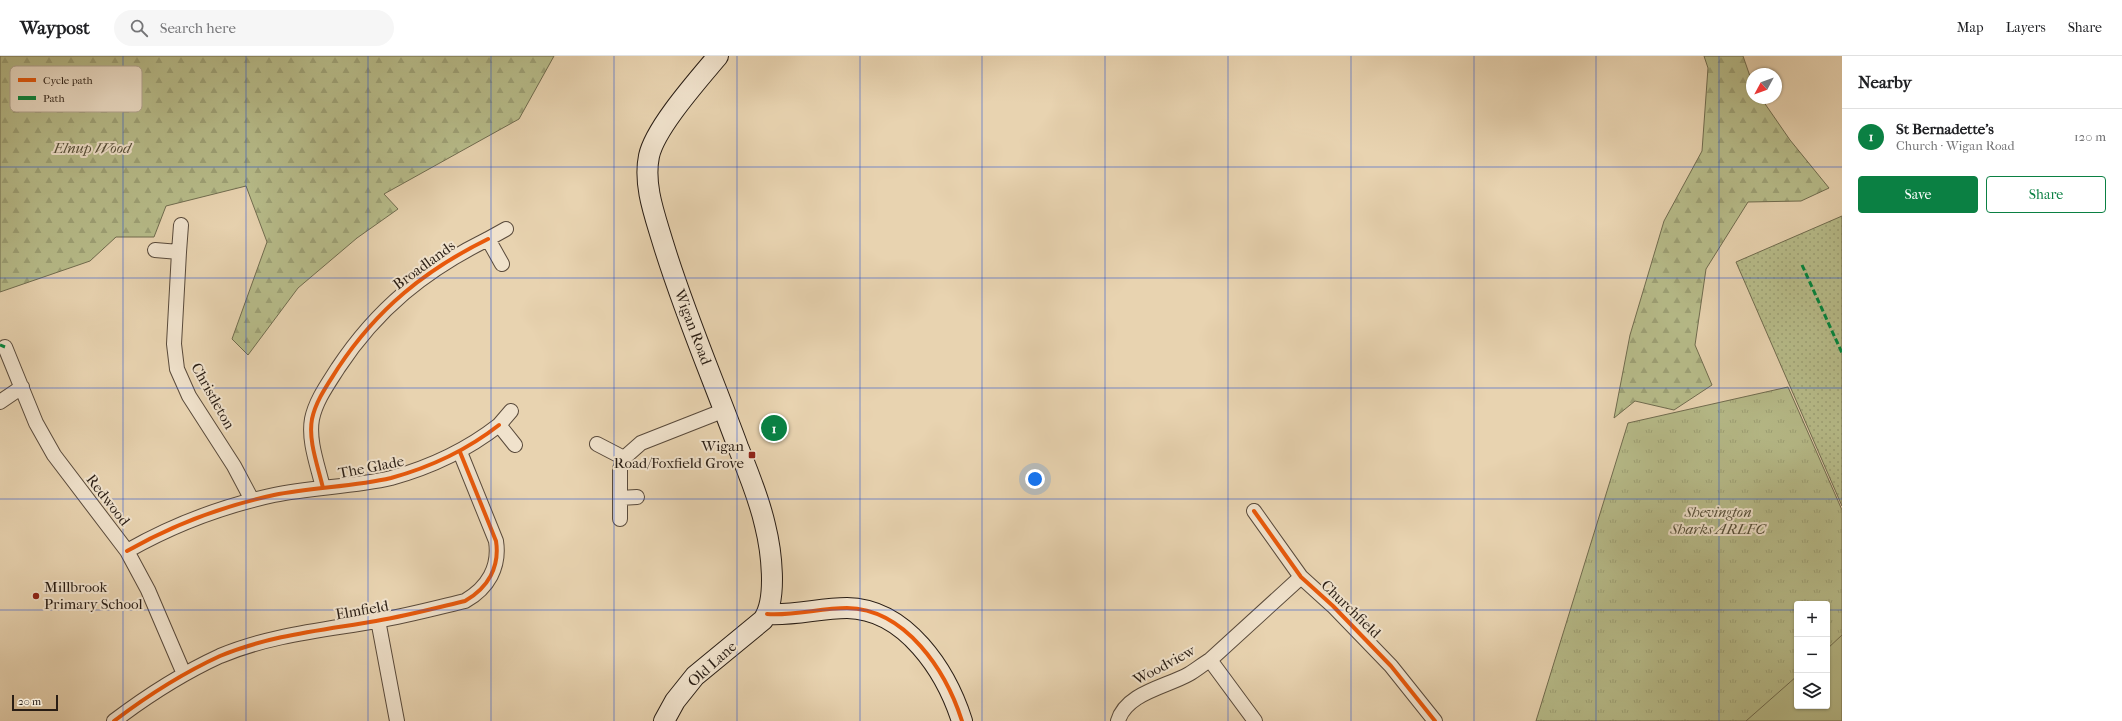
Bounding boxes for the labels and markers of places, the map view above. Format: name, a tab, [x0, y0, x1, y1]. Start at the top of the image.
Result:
pin: 1	[761, 413, 787, 443]
place label: Wigan Road/Foxfield Grove	[614, 437, 745, 472]
marker: Wigan Road/Foxfield Grove	[747, 450, 757, 460]
place label: Millbrook Primary School	[44, 578, 143, 613]
marker: Millbrook Primary School	[31, 591, 41, 601]

